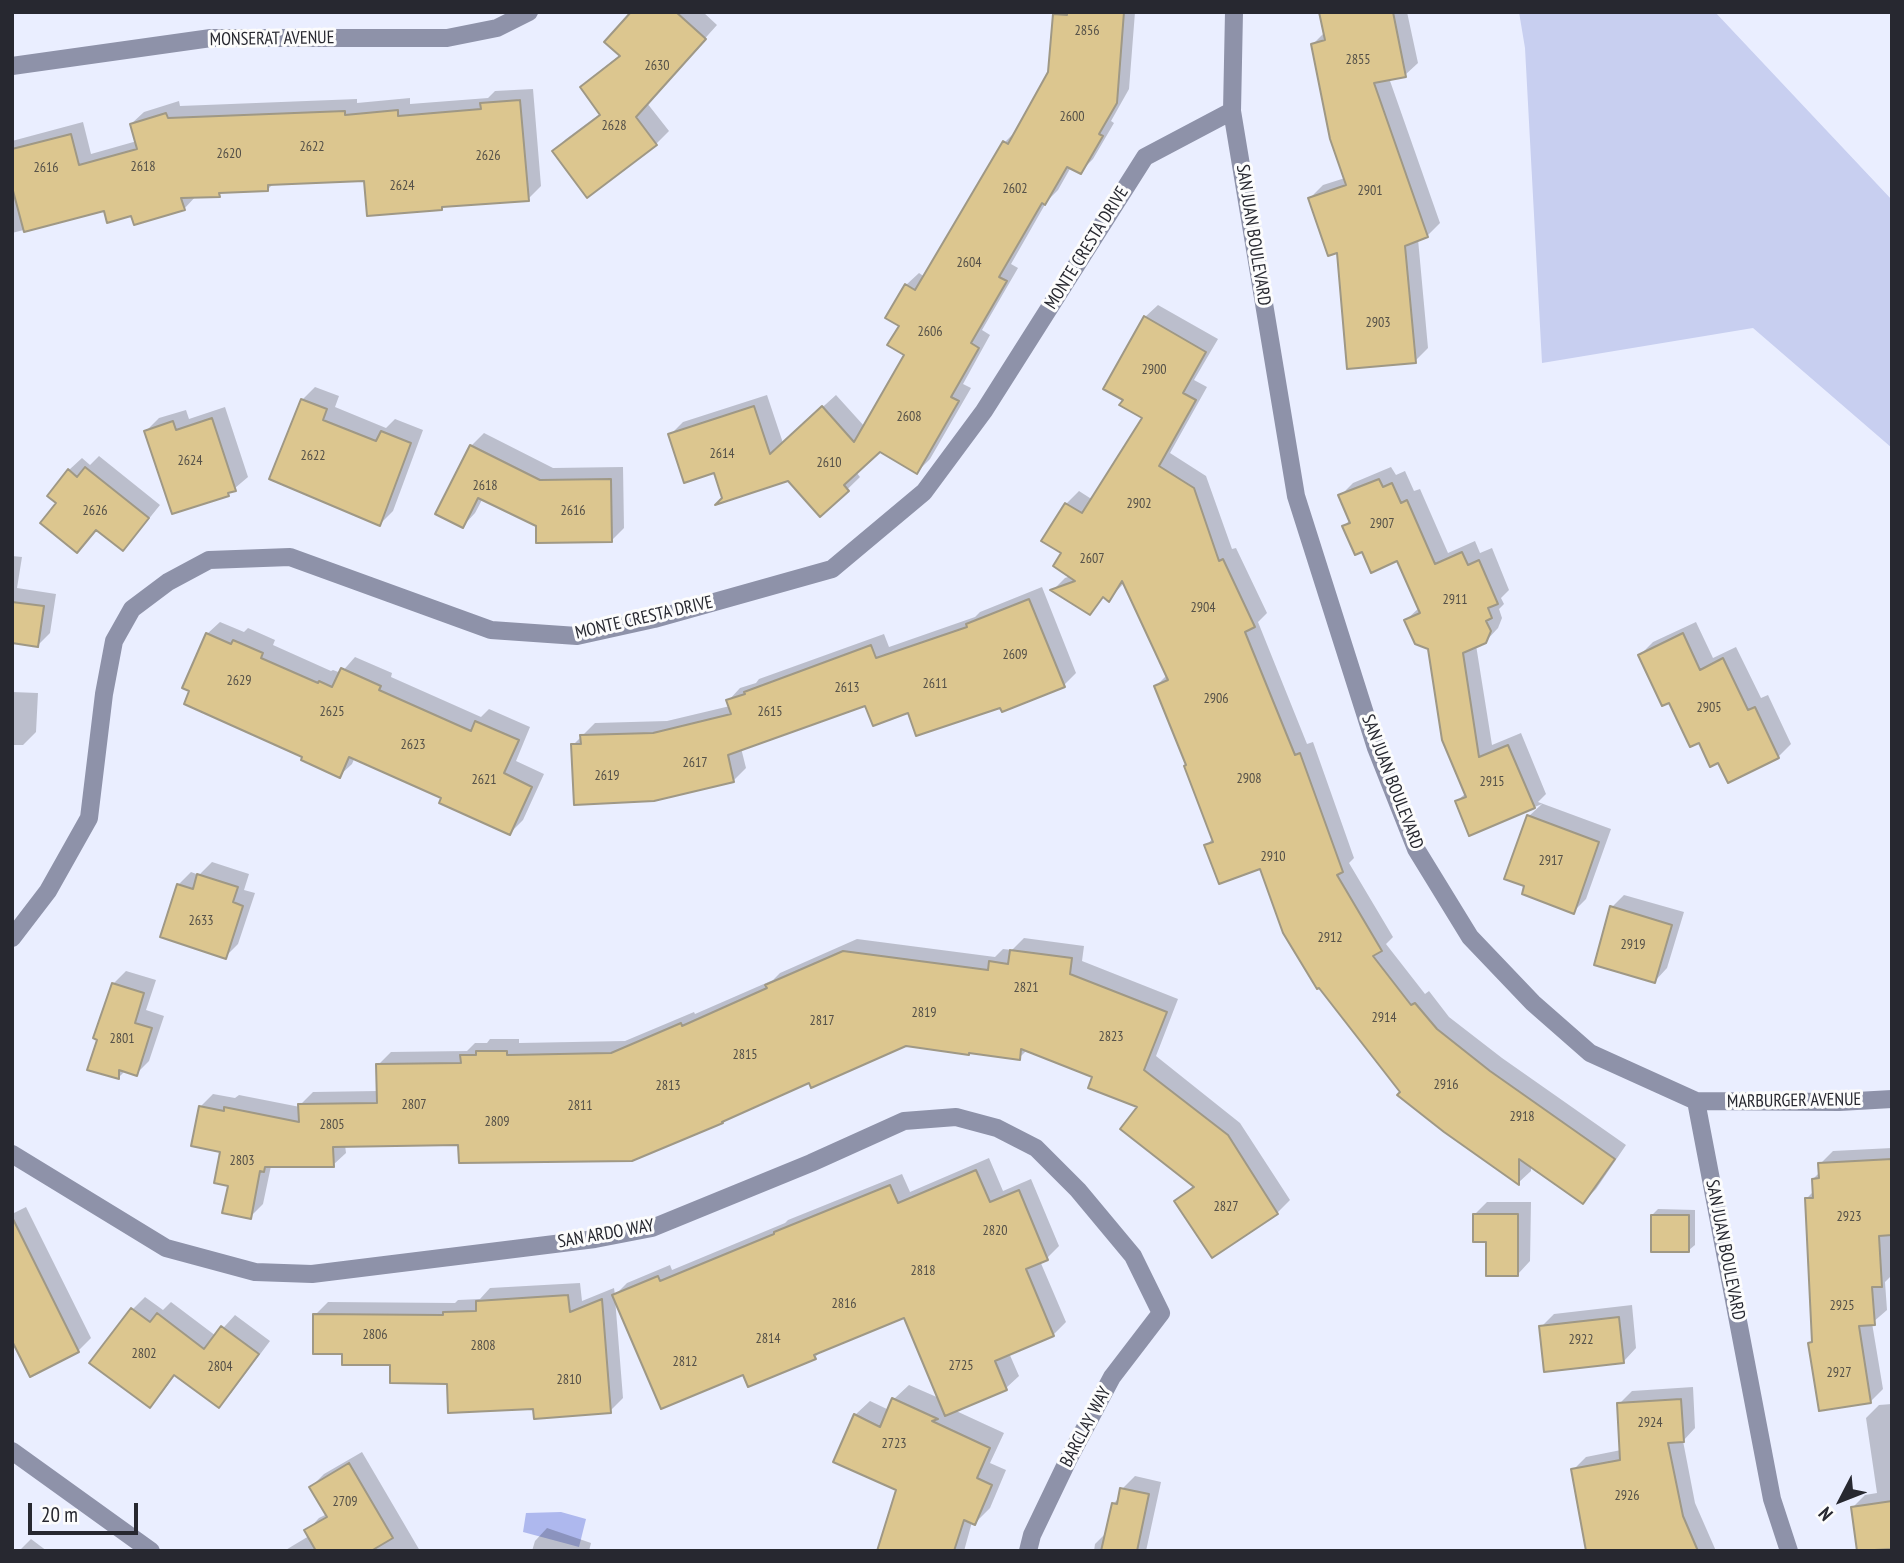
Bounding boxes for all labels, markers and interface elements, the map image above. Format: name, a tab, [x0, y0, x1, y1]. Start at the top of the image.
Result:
house number: 2856	[1074, 23, 1100, 39]
street label: MONSERAT AVENUE	[209, 27, 335, 51]
house number: 2855	[1345, 52, 1371, 68]
house number: 2630	[644, 58, 670, 74]
house number: 2600	[1059, 109, 1085, 125]
house number: 2628	[601, 118, 627, 134]
house number: 2622	[299, 139, 325, 155]
house number: 2620	[216, 146, 242, 162]
house number: 2626	[475, 148, 501, 164]
house number: 2618	[130, 159, 156, 175]
house number: 2616	[33, 160, 59, 176]
street label: SAN JUAN BOULEVARD	[1231, 163, 1275, 307]
house number: 2624	[389, 178, 415, 194]
house number: 2602	[1002, 181, 1028, 197]
street label: MONTE CRESTA DRIVE	[1041, 183, 1133, 313]
house number: 2901	[1357, 183, 1383, 199]
house number: 2604	[956, 255, 982, 271]
house number: 2903	[1365, 315, 1391, 331]
house number: 2606	[917, 324, 943, 340]
house number: 2900	[1141, 362, 1167, 378]
house number: 2608	[896, 409, 922, 425]
house number: 2614	[709, 446, 735, 462]
house number: 2622	[300, 448, 326, 464]
house number: 2624	[177, 453, 203, 469]
house number: 2610	[816, 455, 842, 471]
house number: 2618	[472, 478, 498, 494]
house number: 2902	[1126, 496, 1152, 512]
house number: 2626	[82, 503, 108, 519]
house number: 2616	[560, 503, 586, 519]
house number: 2907	[1369, 516, 1395, 532]
house number: 2607	[1079, 551, 1105, 567]
street label: MONTE CRESTA DRIVE	[573, 592, 715, 644]
house number: 2911	[1442, 592, 1468, 608]
house number: 2904	[1190, 600, 1216, 616]
house number: 2609	[1002, 647, 1028, 663]
house number: 2629	[226, 673, 252, 689]
house number: 2611	[922, 676, 948, 692]
house number: 2613	[834, 680, 860, 696]
house number: 2906	[1203, 691, 1229, 707]
house number: 2905	[1696, 700, 1722, 716]
house number: 2625	[319, 704, 345, 720]
house number: 2615	[757, 704, 783, 720]
street label: SAN JUAN BOULEVARD	[1356, 712, 1428, 852]
house number: 2623	[400, 737, 426, 753]
house number: 2617	[682, 755, 708, 771]
house number: 2619	[594, 768, 620, 784]
house number: 2908	[1236, 771, 1262, 787]
house number: 2621	[471, 772, 497, 788]
house number: 2915	[1479, 774, 1505, 790]
house number: 2910	[1260, 849, 1286, 865]
house number: 2917	[1538, 853, 1564, 869]
house number: 2633	[188, 913, 214, 929]
house number: 2912	[1317, 930, 1343, 946]
house number: 2919	[1620, 937, 1646, 953]
house number: 2821	[1013, 980, 1039, 996]
house number: 2819	[911, 1005, 937, 1021]
house number: 2914	[1371, 1010, 1397, 1026]
house number: 2817	[809, 1013, 835, 1029]
house number: 2823	[1098, 1029, 1124, 1045]
house number: 2801	[109, 1031, 135, 1047]
house number: 2815	[732, 1047, 758, 1063]
house number: 2916	[1433, 1077, 1459, 1093]
house number: 2813	[655, 1078, 681, 1094]
street label: MARBURGER AVENUE	[1727, 1089, 1861, 1113]
house number: 2807	[401, 1097, 427, 1113]
house number: 2811	[567, 1098, 593, 1114]
house number: 2918	[1509, 1109, 1535, 1125]
house number: 2809	[484, 1114, 510, 1130]
house number: 2805	[319, 1117, 345, 1133]
house number: 2803	[229, 1153, 255, 1169]
street label: SAN JUAN BOULEVARD	[1701, 1178, 1749, 1322]
house number: 2827	[1213, 1199, 1239, 1215]
house number: 2923	[1836, 1209, 1862, 1225]
street label: SAN ARDO WAY	[556, 1215, 656, 1253]
house number: 2820	[982, 1223, 1008, 1239]
house number: 2818	[910, 1263, 936, 1279]
house number: 2816	[831, 1296, 857, 1312]
house number: 2925	[1829, 1298, 1855, 1314]
house number: 2806	[362, 1327, 388, 1343]
house number: 2814	[755, 1331, 781, 1347]
house number: 2922	[1568, 1332, 1594, 1348]
house number: 2808	[470, 1338, 496, 1354]
house number: 2802	[131, 1346, 157, 1362]
house number: 2812	[672, 1354, 698, 1370]
house number: 2725	[948, 1358, 974, 1374]
house number: 2804	[207, 1359, 233, 1375]
house number: 2927	[1826, 1365, 1852, 1381]
house number: 2810	[556, 1372, 582, 1388]
street label: BARCLAY WAY	[1056, 1383, 1116, 1471]
house number: 2924	[1637, 1415, 1663, 1431]
house number: 2723	[881, 1436, 907, 1452]
north arrow	[1806, 1465, 1876, 1535]
house number: 2926	[1614, 1488, 1640, 1504]
scale bar	[32, 1490, 142, 1534]
house number: 2709	[332, 1494, 358, 1510]
text: 20 m	[41, 1501, 78, 1528]
text: N	[1813, 1502, 1838, 1526]

